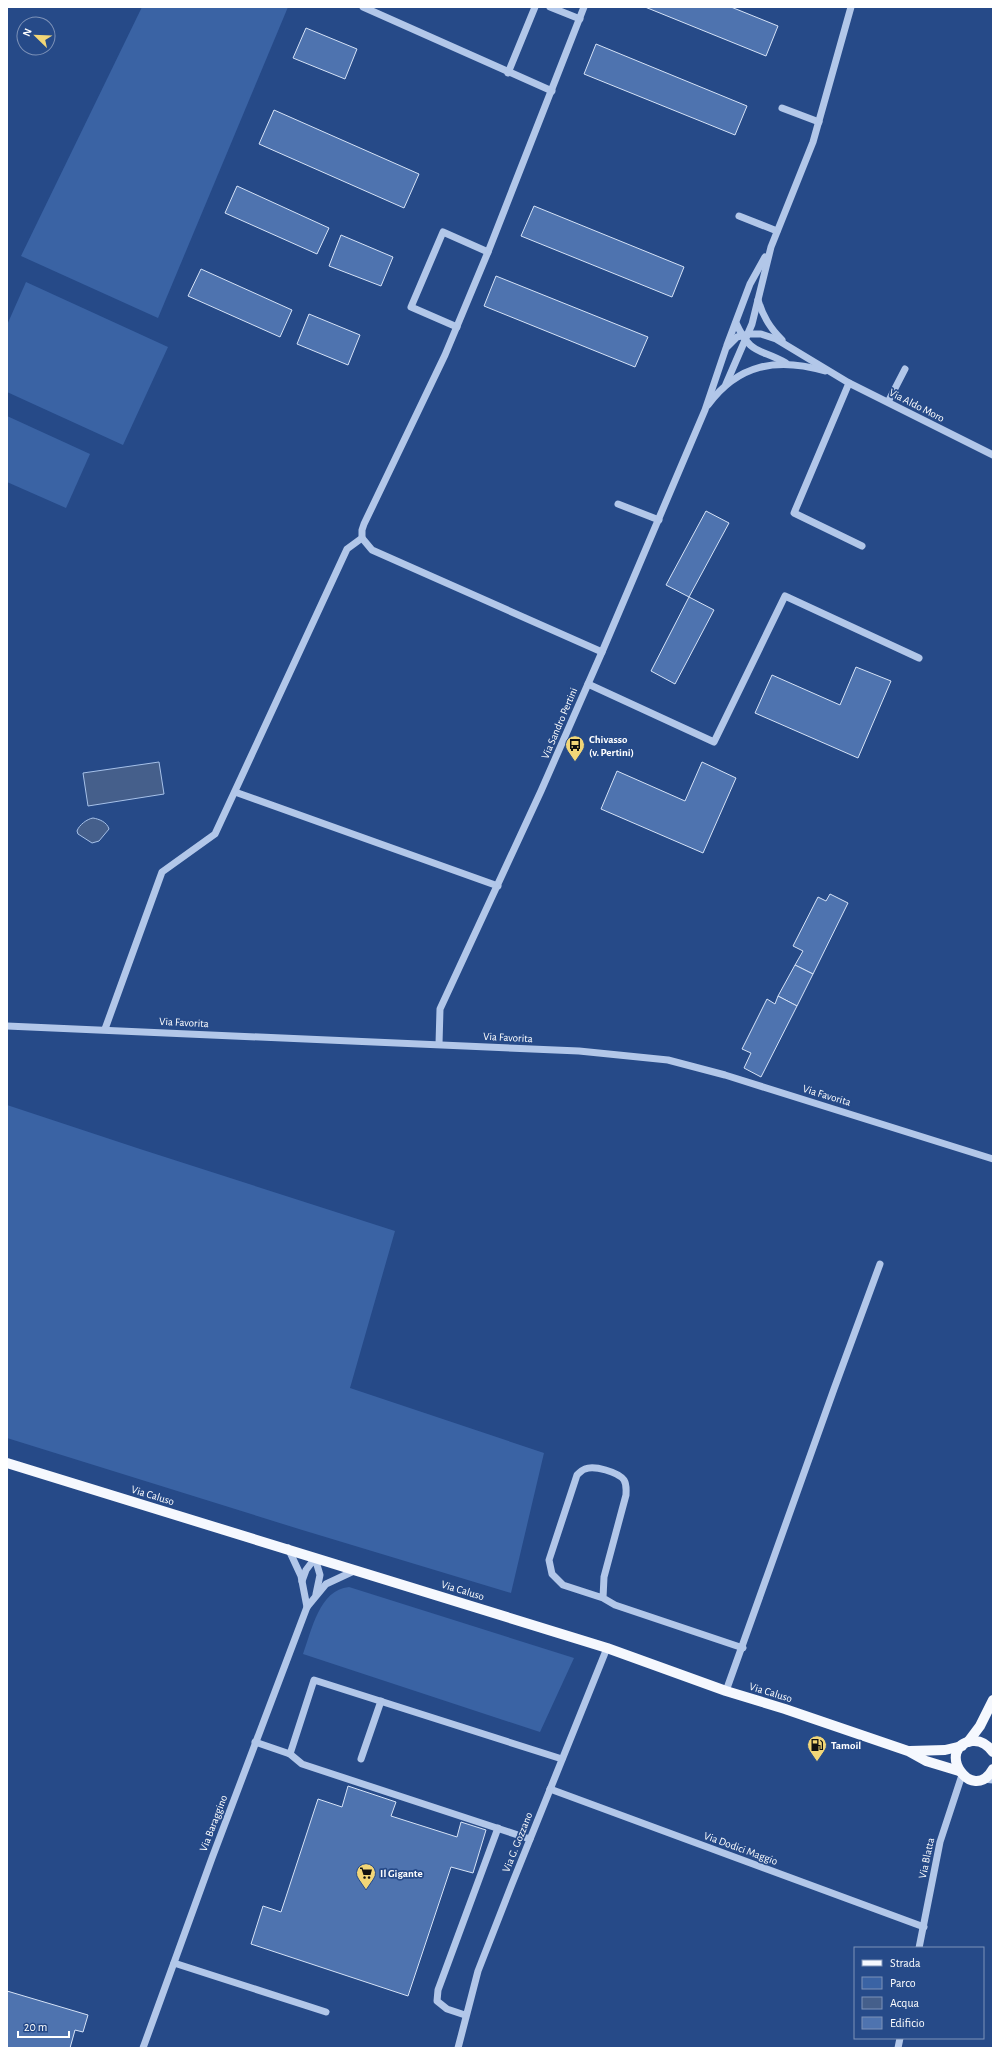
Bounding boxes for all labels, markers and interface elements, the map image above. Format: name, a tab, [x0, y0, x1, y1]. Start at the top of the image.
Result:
north arrow	[16, 16, 56, 56]
text: N	[21, 27, 34, 38]
street label: Via Aldo Moro	[887, 387, 946, 424]
street label: Via Sandro Pertini	[540, 686, 579, 760]
bus stop icon: Chivasso (v. Pertini)	[564, 734, 586, 762]
place label: Chivasso (v. Pertini)	[589, 734, 634, 758]
street label: Via Favorita	[159, 1016, 209, 1029]
street label: Via Favorita	[483, 1031, 533, 1044]
street label: Via Favorita	[801, 1083, 852, 1108]
street label: Via Caluso	[130, 1484, 176, 1507]
street label: Via Caluso	[440, 1579, 486, 1602]
street label: Via Caluso	[748, 1681, 794, 1704]
fuel station icon: Tamoil	[806, 1734, 828, 1762]
place label: Tamoil	[831, 1740, 861, 1751]
street label: Via Baraggino	[198, 1793, 229, 1853]
street label: Via G. Gozzano	[500, 1811, 534, 1874]
street label: Via Dodici Maggio	[702, 1830, 779, 1867]
street label: Via Blatta	[917, 1837, 936, 1880]
supermarket icon: Il Gigante	[355, 1862, 377, 1890]
place label: Il Gigante	[380, 1868, 423, 1879]
legend	[854, 1947, 984, 2039]
text: Strada	[890, 1957, 921, 1969]
text: Parco	[890, 1977, 916, 1989]
text: Acqua	[890, 1997, 920, 2009]
scale bar	[18, 2013, 69, 2039]
text: Edificio	[890, 2017, 925, 2029]
text: 20 m	[24, 2021, 47, 2033]

